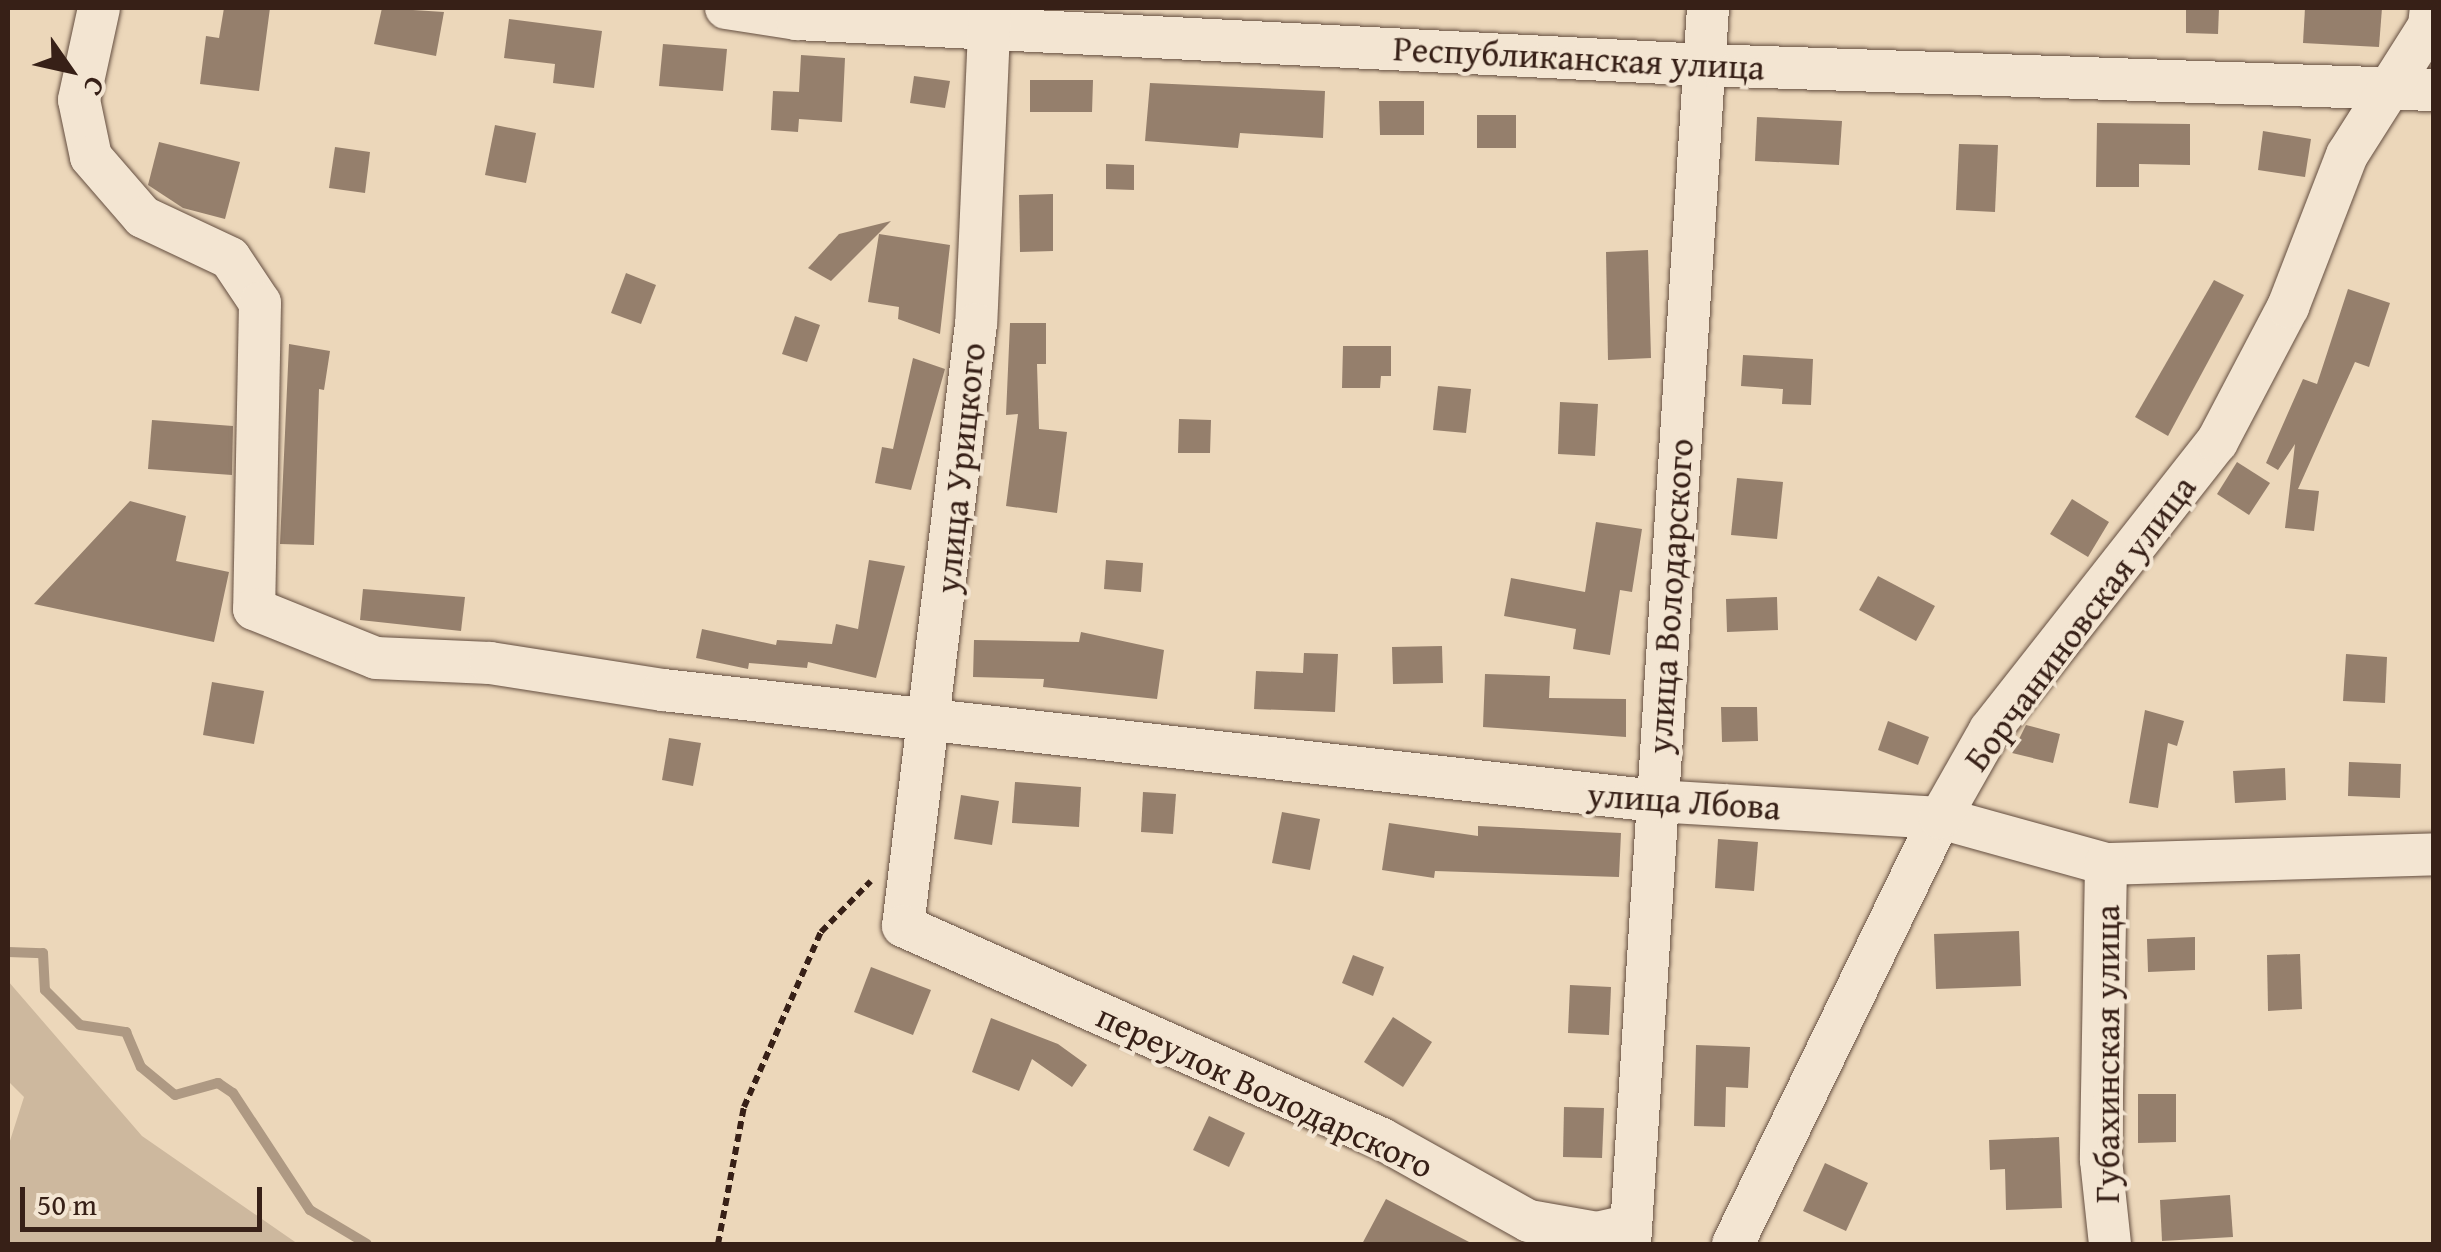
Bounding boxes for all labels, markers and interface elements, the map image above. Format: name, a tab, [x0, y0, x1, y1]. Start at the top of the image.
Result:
north arrow	[20, 20, 120, 120]
street label: Республиканская улица	[1392, 27, 1766, 89]
text: С	[74, 69, 117, 105]
street label: улица Урицкого	[926, 341, 994, 595]
street label: улица Володарского	[1638, 437, 1702, 755]
street label: Борчаниновская улица	[1955, 467, 2205, 779]
street label: улица Лбова	[1586, 773, 1782, 829]
street label: Губахинская улица	[2086, 905, 2128, 1203]
street label: переулок Володарского	[1090, 995, 1440, 1187]
scale bar	[25, 1167, 268, 1229]
text: 50 m	[37, 1182, 97, 1226]

